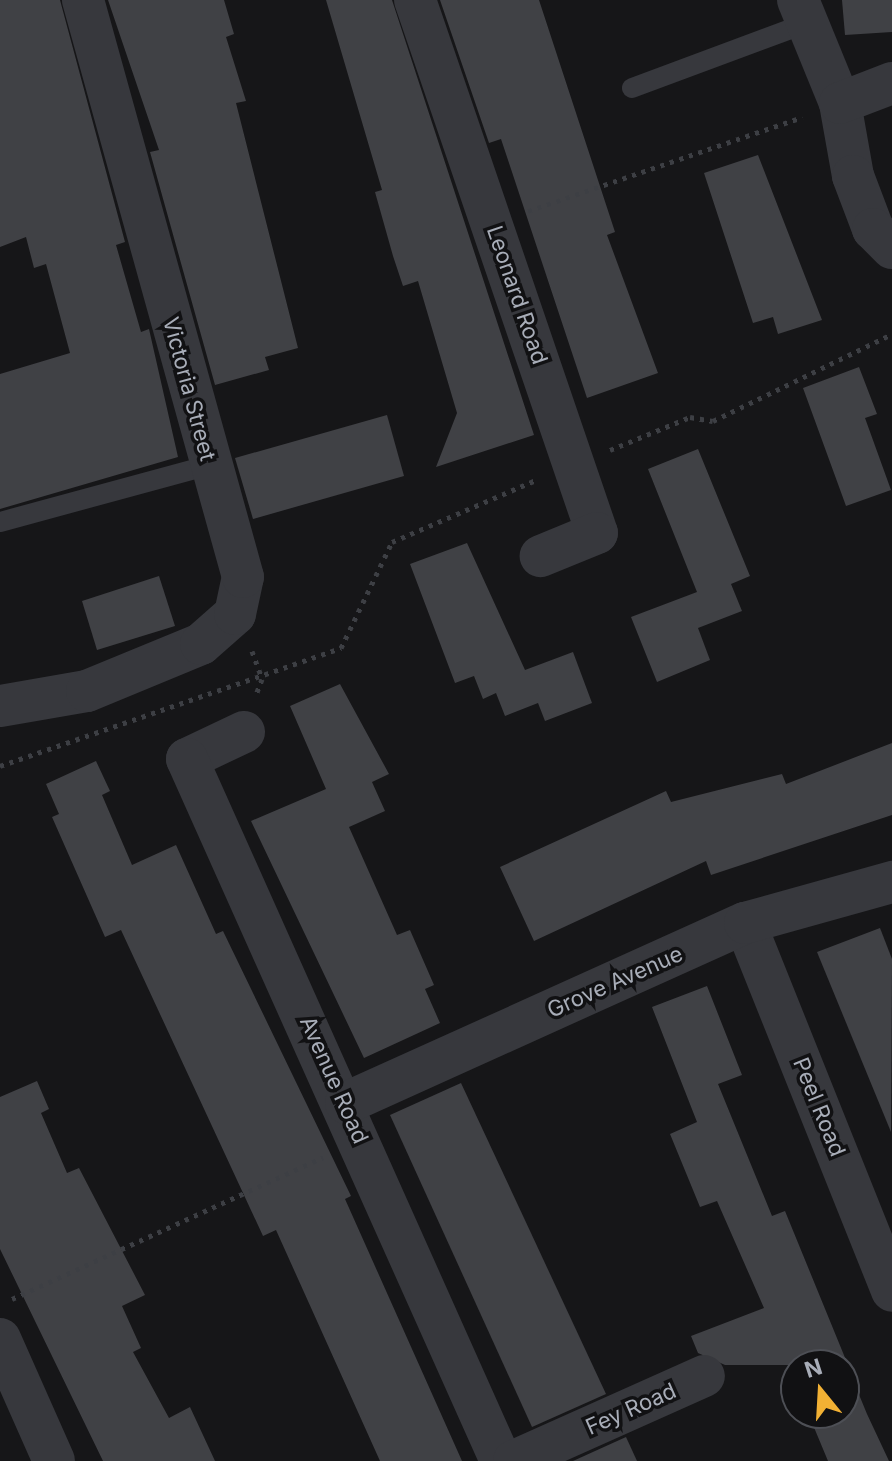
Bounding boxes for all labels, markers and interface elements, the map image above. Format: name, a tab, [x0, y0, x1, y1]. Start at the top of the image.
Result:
street label: Leonard Road	[481, 222, 553, 368]
street label: Victoria Street	[157, 314, 221, 464]
street label: Grove Avenue	[543, 940, 687, 1024]
street label: Avenue Road	[294, 1012, 374, 1148]
street label: Peel Road	[787, 1054, 851, 1160]
north arrow	[780, 1349, 860, 1429]
text: N	[801, 1353, 825, 1383]
street label: Fey Road	[582, 1377, 680, 1441]

